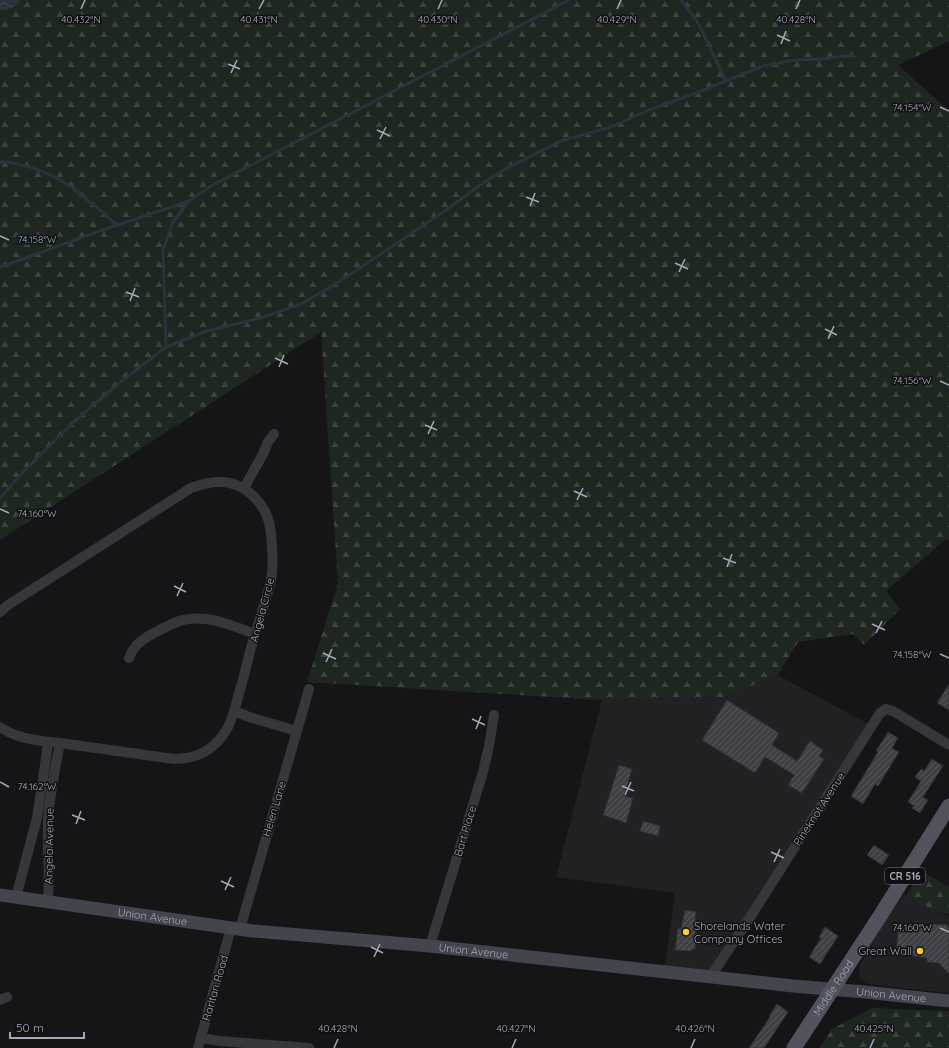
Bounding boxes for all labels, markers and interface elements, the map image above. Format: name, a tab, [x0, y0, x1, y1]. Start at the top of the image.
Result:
text: 40.432°N	[61, 13, 101, 26]
text: 40.431°N	[240, 13, 278, 26]
text: 40.430°N	[418, 13, 458, 26]
text: 40.429°N	[597, 13, 637, 26]
text: 40.428°N	[776, 13, 816, 26]
text: 74.154°W	[893, 101, 932, 114]
text: 74.158°W	[18, 233, 57, 246]
text: 74.156°W	[893, 374, 932, 387]
text: 74.160°W	[17, 507, 57, 520]
street label: Angela Circle	[247, 576, 277, 644]
text: 74.158°W	[893, 648, 932, 661]
street label: Pineknot Avenue	[790, 770, 848, 848]
text: 74.162°W	[18, 780, 57, 793]
street label: Helen Lane	[259, 780, 289, 838]
street label: Bart Place	[451, 804, 479, 858]
street label: Angela Avenue	[41, 808, 57, 884]
road number: CR 516	[885, 868, 925, 884]
street label: Union Avenue	[117, 905, 188, 929]
place label: Shorelands Water Company Offices	[694, 919, 786, 946]
text: 74.160°W	[892, 921, 932, 934]
marker: Shorelands Water Company Offices	[681, 927, 691, 937]
street label: Union Avenue	[438, 940, 509, 962]
place label: Great Wall	[858, 944, 912, 958]
marker: Great Wall	[915, 946, 925, 956]
street label: Raritan Road	[199, 954, 231, 1022]
street label: Middle Road	[810, 957, 857, 1018]
street label: Union Avenue	[856, 984, 927, 1006]
scale bar	[10, 1014, 84, 1040]
text: 50 m	[16, 1020, 44, 1035]
text: 40.428°N	[318, 1022, 358, 1035]
text: 40.427°N	[496, 1022, 536, 1035]
text: 40.426°N	[675, 1022, 715, 1035]
text: 40.425°N	[854, 1022, 894, 1035]

